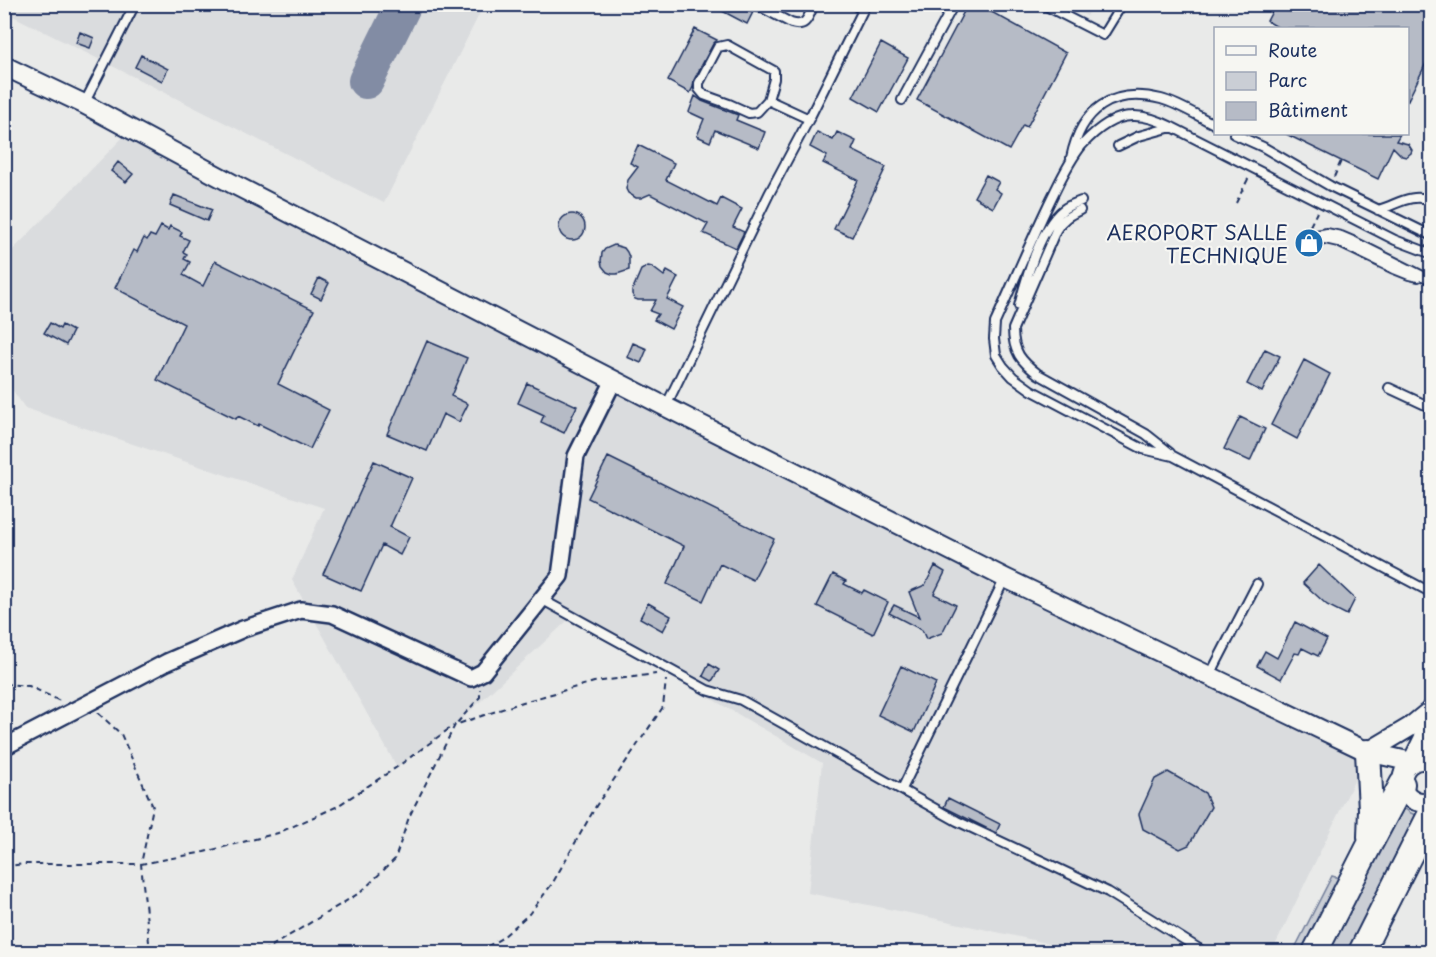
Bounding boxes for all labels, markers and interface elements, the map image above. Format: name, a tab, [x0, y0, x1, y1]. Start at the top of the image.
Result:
legend	[1214, 27, 1409, 135]
text: Route	[1268, 36, 1318, 63]
text: Parc	[1268, 66, 1307, 93]
text: Bâtiment	[1268, 96, 1348, 123]
place label: AEROPORT SALLE TECHNIQUE	[1106, 217, 1288, 270]
shop icon: AEROPORT SALLE TECHNIQUE	[1293, 227, 1325, 259]

